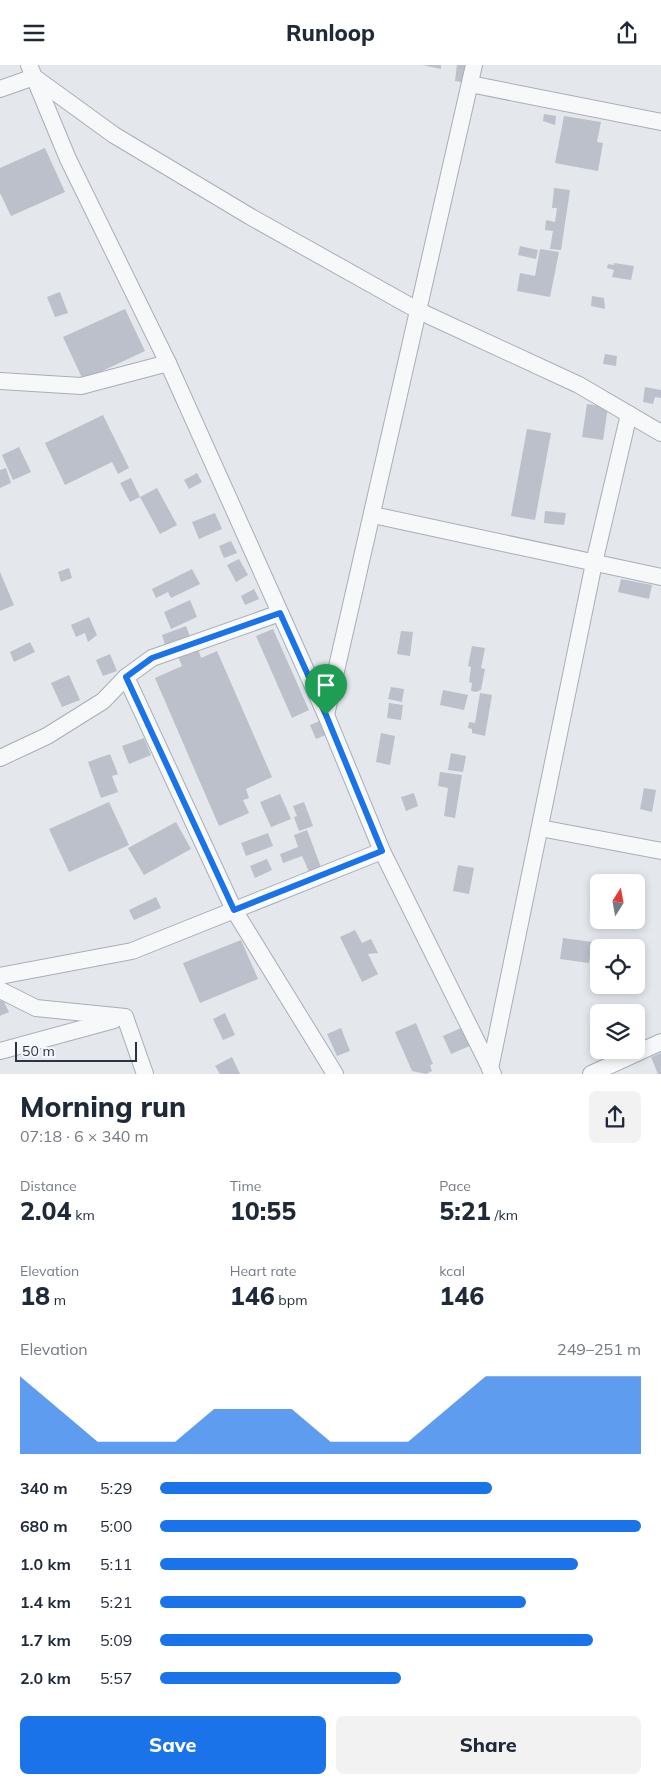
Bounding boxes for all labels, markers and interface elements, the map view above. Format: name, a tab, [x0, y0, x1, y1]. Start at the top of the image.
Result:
icon: menu	[20, 19, 48, 47]
text: Runloop	[286, 19, 375, 47]
icon: share	[613, 19, 641, 47]
pin	[305, 664, 347, 715]
icon: arrive	[312, 671, 340, 699]
north arrow	[590, 874, 645, 929]
map controls	[590, 874, 645, 1059]
button: locate	[590, 939, 645, 994]
button: layers	[590, 1004, 645, 1059]
scale bar	[15, 1039, 138, 1062]
text: 50 m	[22, 1042, 55, 1060]
text: Morning run	[20, 1089, 186, 1124]
button: share	[589, 1091, 641, 1143]
text: 07:18 · 6 × 340 m	[20, 1126, 149, 1146]
text: Distance	[20, 1177, 77, 1195]
text: Time	[230, 1177, 261, 1195]
text: Pace	[439, 1177, 471, 1195]
text: 2.04	[20, 1195, 72, 1226]
text: 10:55	[230, 1195, 296, 1226]
text: 5:21	[439, 1195, 491, 1226]
text: km	[72, 1206, 95, 1224]
text: /km	[491, 1206, 518, 1224]
text: Elevation	[20, 1262, 79, 1280]
text: Heart rate	[230, 1262, 296, 1280]
text: kcal	[439, 1262, 465, 1280]
text: 18	[20, 1280, 50, 1311]
text: 146	[230, 1280, 275, 1311]
text: 146	[439, 1280, 484, 1311]
text: m	[50, 1291, 66, 1309]
text: bpm	[275, 1291, 307, 1309]
text: Elevation	[20, 1339, 88, 1359]
text: 249–251 m	[557, 1339, 641, 1359]
text: 340 m	[20, 1478, 68, 1498]
text: 5:29	[100, 1478, 132, 1498]
text: 680 m	[20, 1516, 68, 1536]
text: 5:00	[100, 1516, 132, 1536]
text: 1.0 km	[20, 1554, 71, 1574]
text: 5:11	[100, 1554, 132, 1574]
text: 1.4 km	[20, 1592, 71, 1612]
text: 5:21	[100, 1592, 132, 1612]
text: 1.7 km	[20, 1630, 71, 1650]
text: 5:09	[100, 1630, 132, 1650]
text: 2.0 km	[20, 1668, 71, 1688]
text: 5:57	[100, 1668, 132, 1688]
button: Save	[20, 1716, 326, 1774]
button: Share	[336, 1716, 641, 1774]

